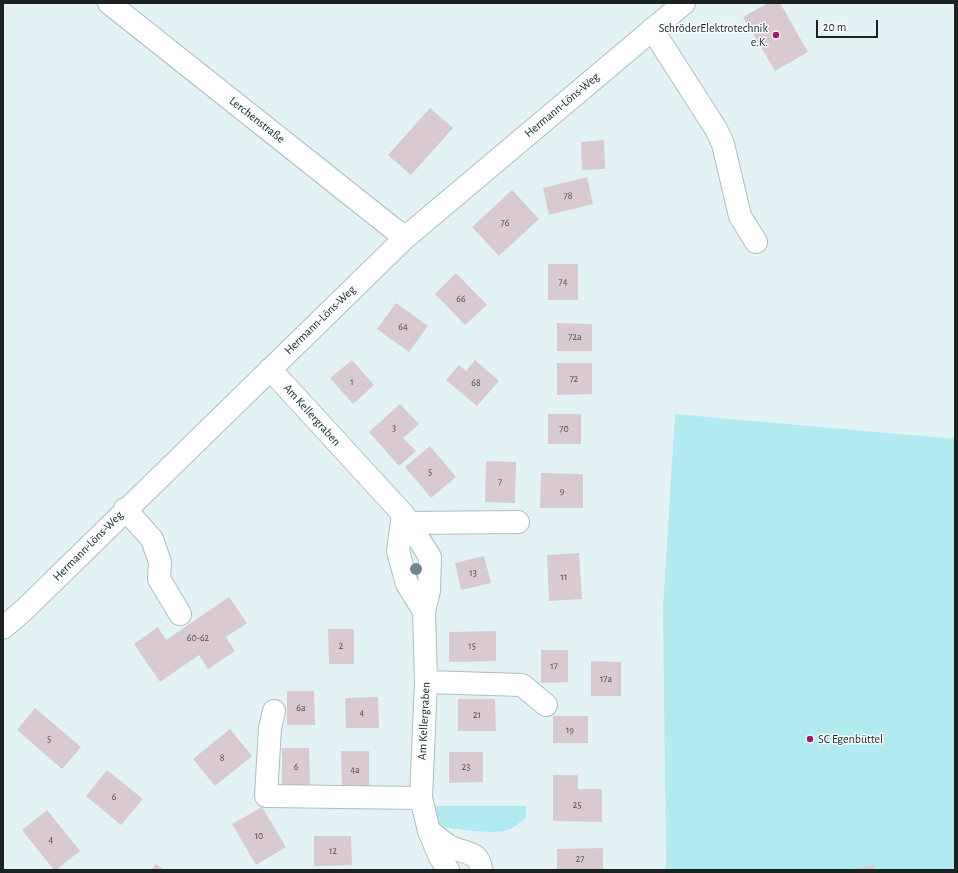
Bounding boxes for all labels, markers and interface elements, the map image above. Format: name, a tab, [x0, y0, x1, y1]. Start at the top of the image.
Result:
scale bar	[818, 12, 880, 38]
place label: SchröderElektrotechnik e.K.	[659, 21, 768, 49]
text: 20 m	[823, 21, 846, 33]
marker: SchröderElektrotechnik e.K.	[771, 30, 781, 40]
street label: Hermann-Löns-Weg	[522, 69, 602, 141]
street label: Lerchenstraße	[226, 94, 288, 146]
house number: 78	[564, 190, 572, 202]
house number: 76	[501, 217, 509, 229]
house number: 74	[559, 276, 567, 288]
street label: Hermann-Löns-Weg	[281, 282, 359, 358]
house number: 66	[456, 293, 466, 305]
house number: 64	[398, 321, 408, 333]
house number: 72a	[568, 331, 582, 343]
house number: 72	[570, 373, 578, 385]
house number: 1	[350, 376, 354, 388]
house number: 68	[471, 377, 481, 389]
street label: Am Kellergraben	[280, 381, 344, 449]
house number: 3	[392, 422, 396, 434]
house number: 70	[559, 423, 569, 435]
house number: 5	[428, 466, 432, 478]
house number: 7	[498, 476, 502, 488]
house number: 9	[560, 485, 564, 497]
street label: Hermann-Löns-Weg	[50, 508, 126, 584]
house number: 13	[469, 567, 477, 579]
house number: 11	[561, 571, 567, 583]
house number: 60-62	[187, 632, 209, 644]
house number: 2	[339, 640, 343, 652]
house number: 15	[468, 640, 476, 652]
house number: 17	[550, 660, 558, 672]
house number: 17a	[600, 673, 612, 685]
street label: Am Kellergraben	[415, 681, 433, 761]
house number: 6a	[296, 702, 306, 714]
house number: 4	[360, 707, 364, 719]
house number: 21	[473, 709, 481, 721]
house number: 19	[566, 724, 574, 736]
place label: SC Egenbüttel	[818, 732, 883, 746]
house number: 5	[47, 733, 51, 745]
marker: SC Egenbüttel	[805, 734, 815, 744]
house number: 8	[220, 752, 224, 764]
house number: 6	[294, 761, 298, 773]
house number: 23	[462, 761, 470, 773]
house number: 4a	[350, 764, 360, 776]
house number: 6	[112, 791, 116, 803]
house number: 25	[573, 799, 581, 811]
house number: 10	[255, 830, 263, 842]
house number: 4	[49, 834, 53, 846]
house number: 12	[329, 845, 337, 857]
house number: 27	[576, 853, 584, 865]

